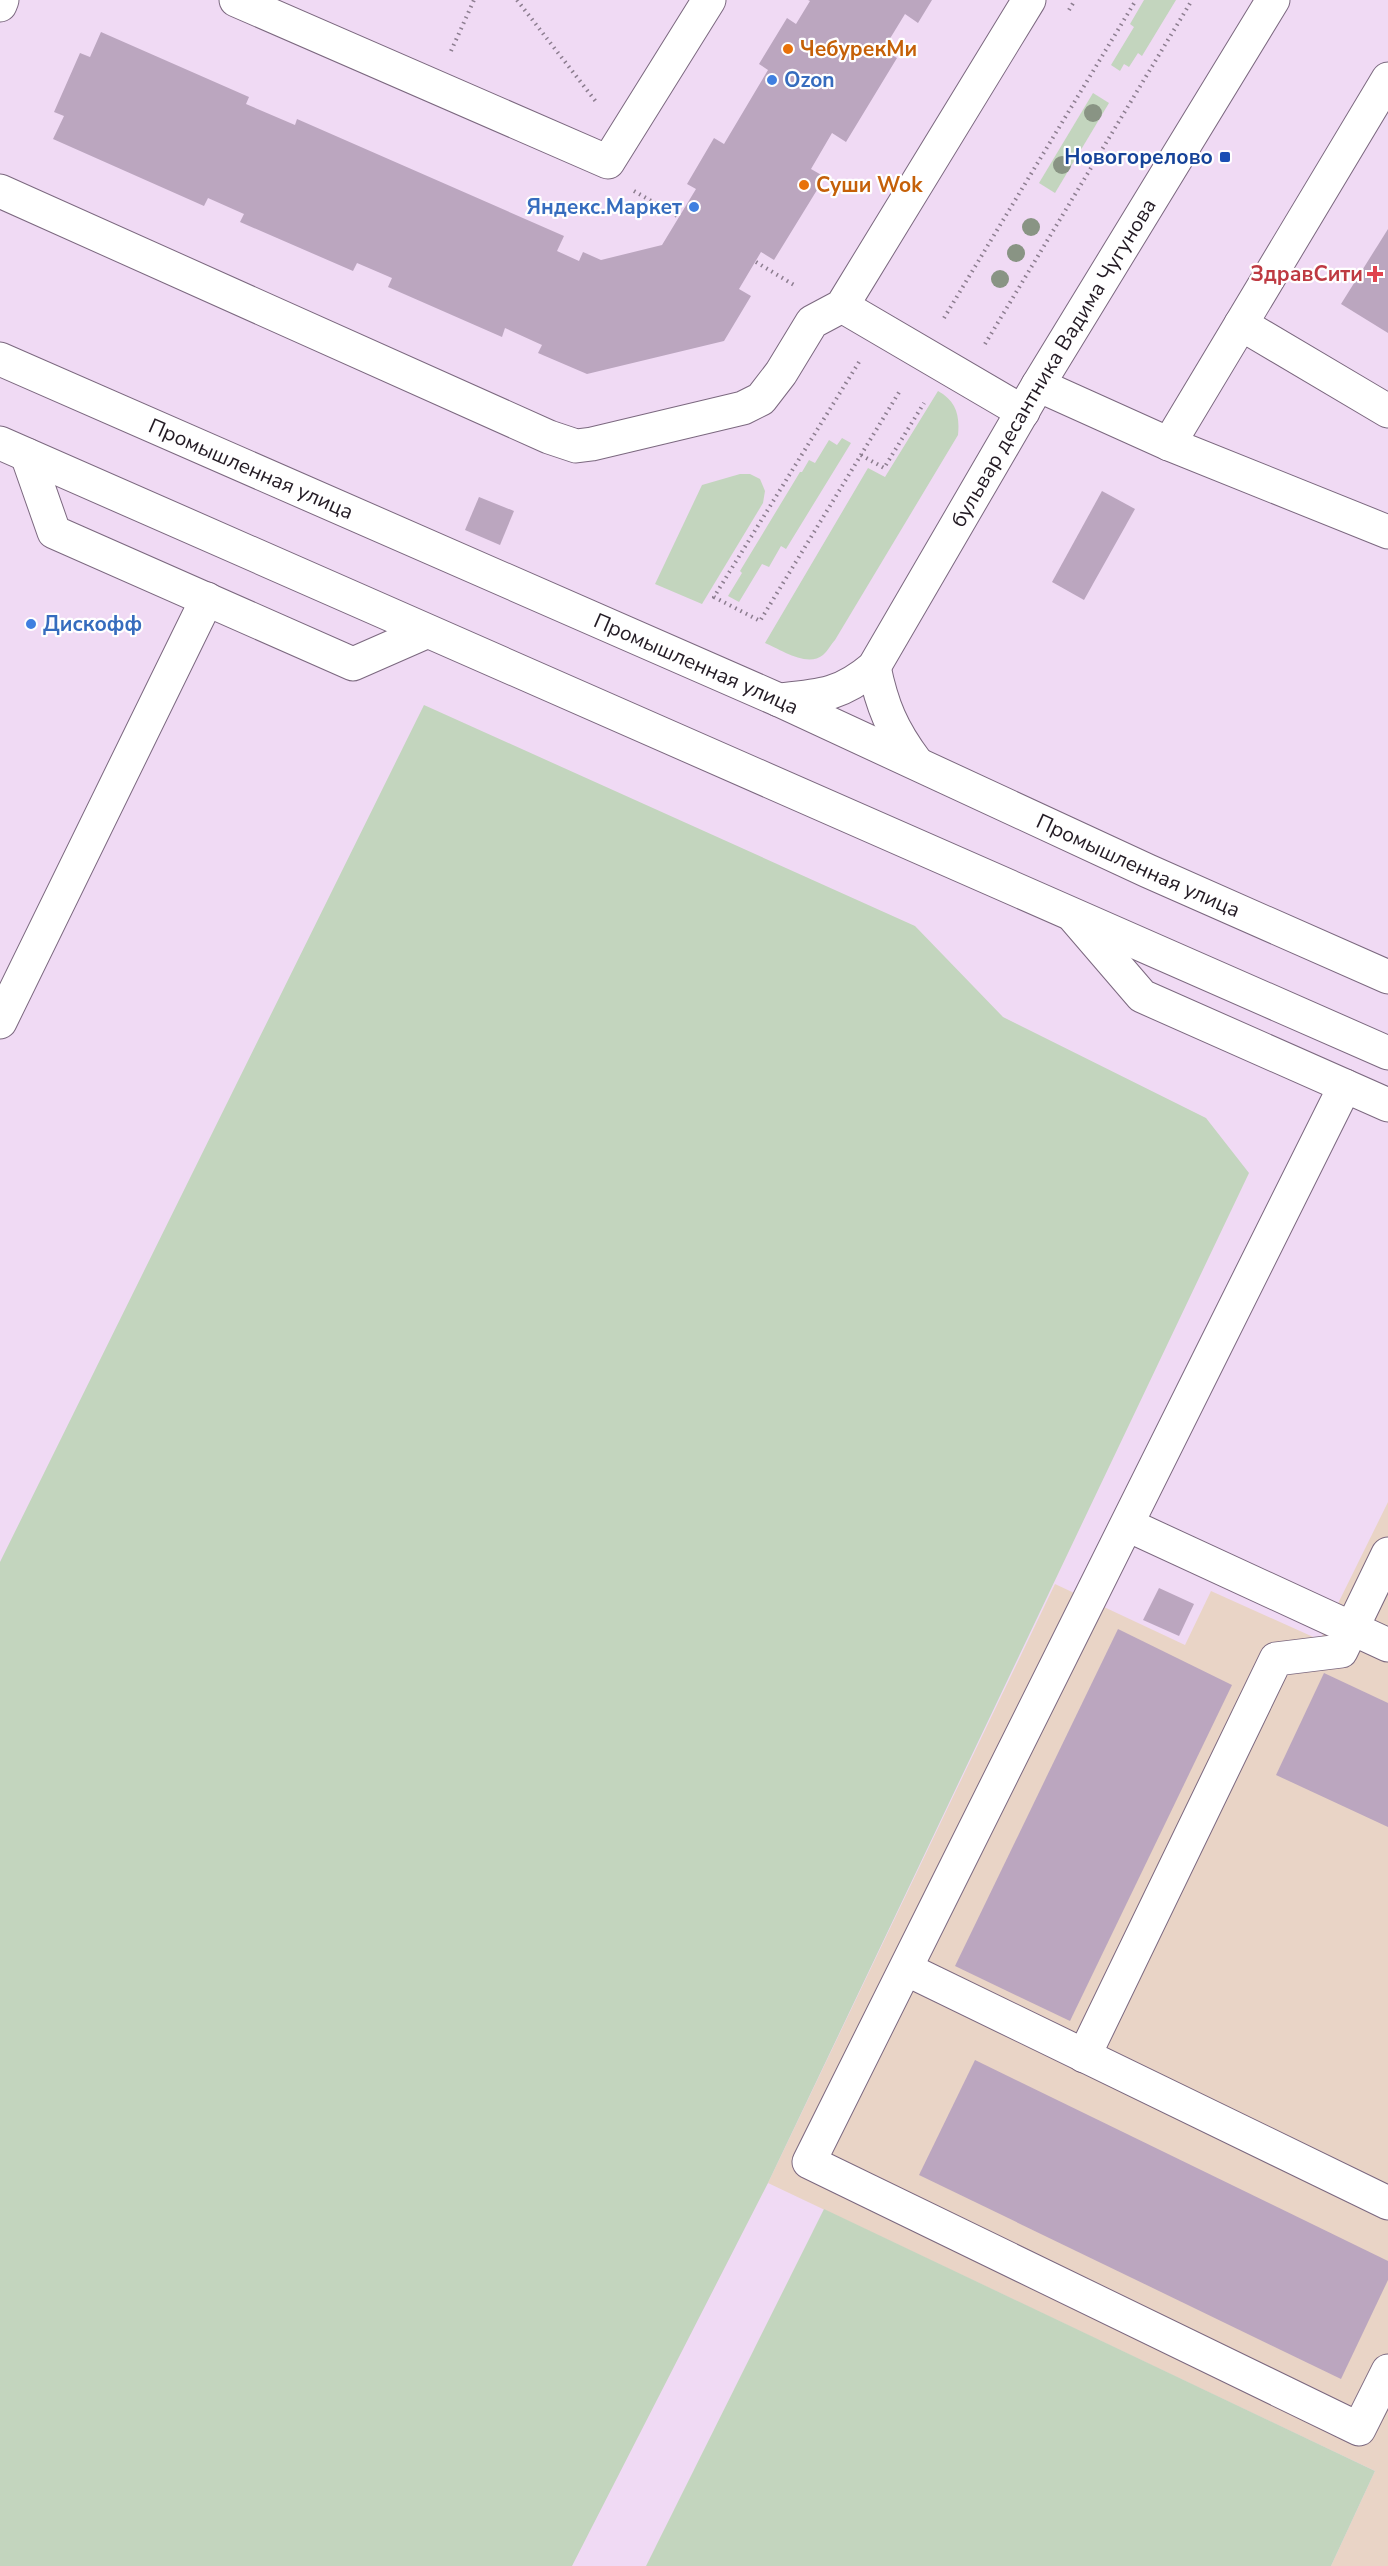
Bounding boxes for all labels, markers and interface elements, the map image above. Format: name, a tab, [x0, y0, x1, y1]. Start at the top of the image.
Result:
place label: ЧебурекМи	[800, 35, 917, 63]
marker: ЧебурекМи	[781, 42, 795, 56]
place label: Ozon	[784, 66, 835, 94]
marker: Ozon	[765, 73, 779, 87]
place label: Новогорелово	[1064, 143, 1213, 171]
marker: Новогорелово	[1218, 150, 1232, 164]
place label: Суши Wok	[816, 171, 923, 199]
marker: Суши Wok	[797, 178, 811, 192]
place label: Яндекс.Маркет	[526, 193, 682, 221]
street label: бульвар десантника Вадима Чугунова	[944, 193, 1163, 532]
marker: Яндекс.Маркет	[687, 200, 701, 214]
place label: ЗдравСити	[1251, 260, 1363, 288]
marker: ЗдравСити	[1368, 267, 1382, 281]
street label: Промышленная улица	[144, 412, 358, 526]
street label: Промышленная улица	[589, 607, 803, 721]
place label: Дискофф	[43, 610, 142, 638]
marker: Дискофф	[24, 617, 38, 631]
street label: Промышленная улица	[1032, 807, 1245, 924]

